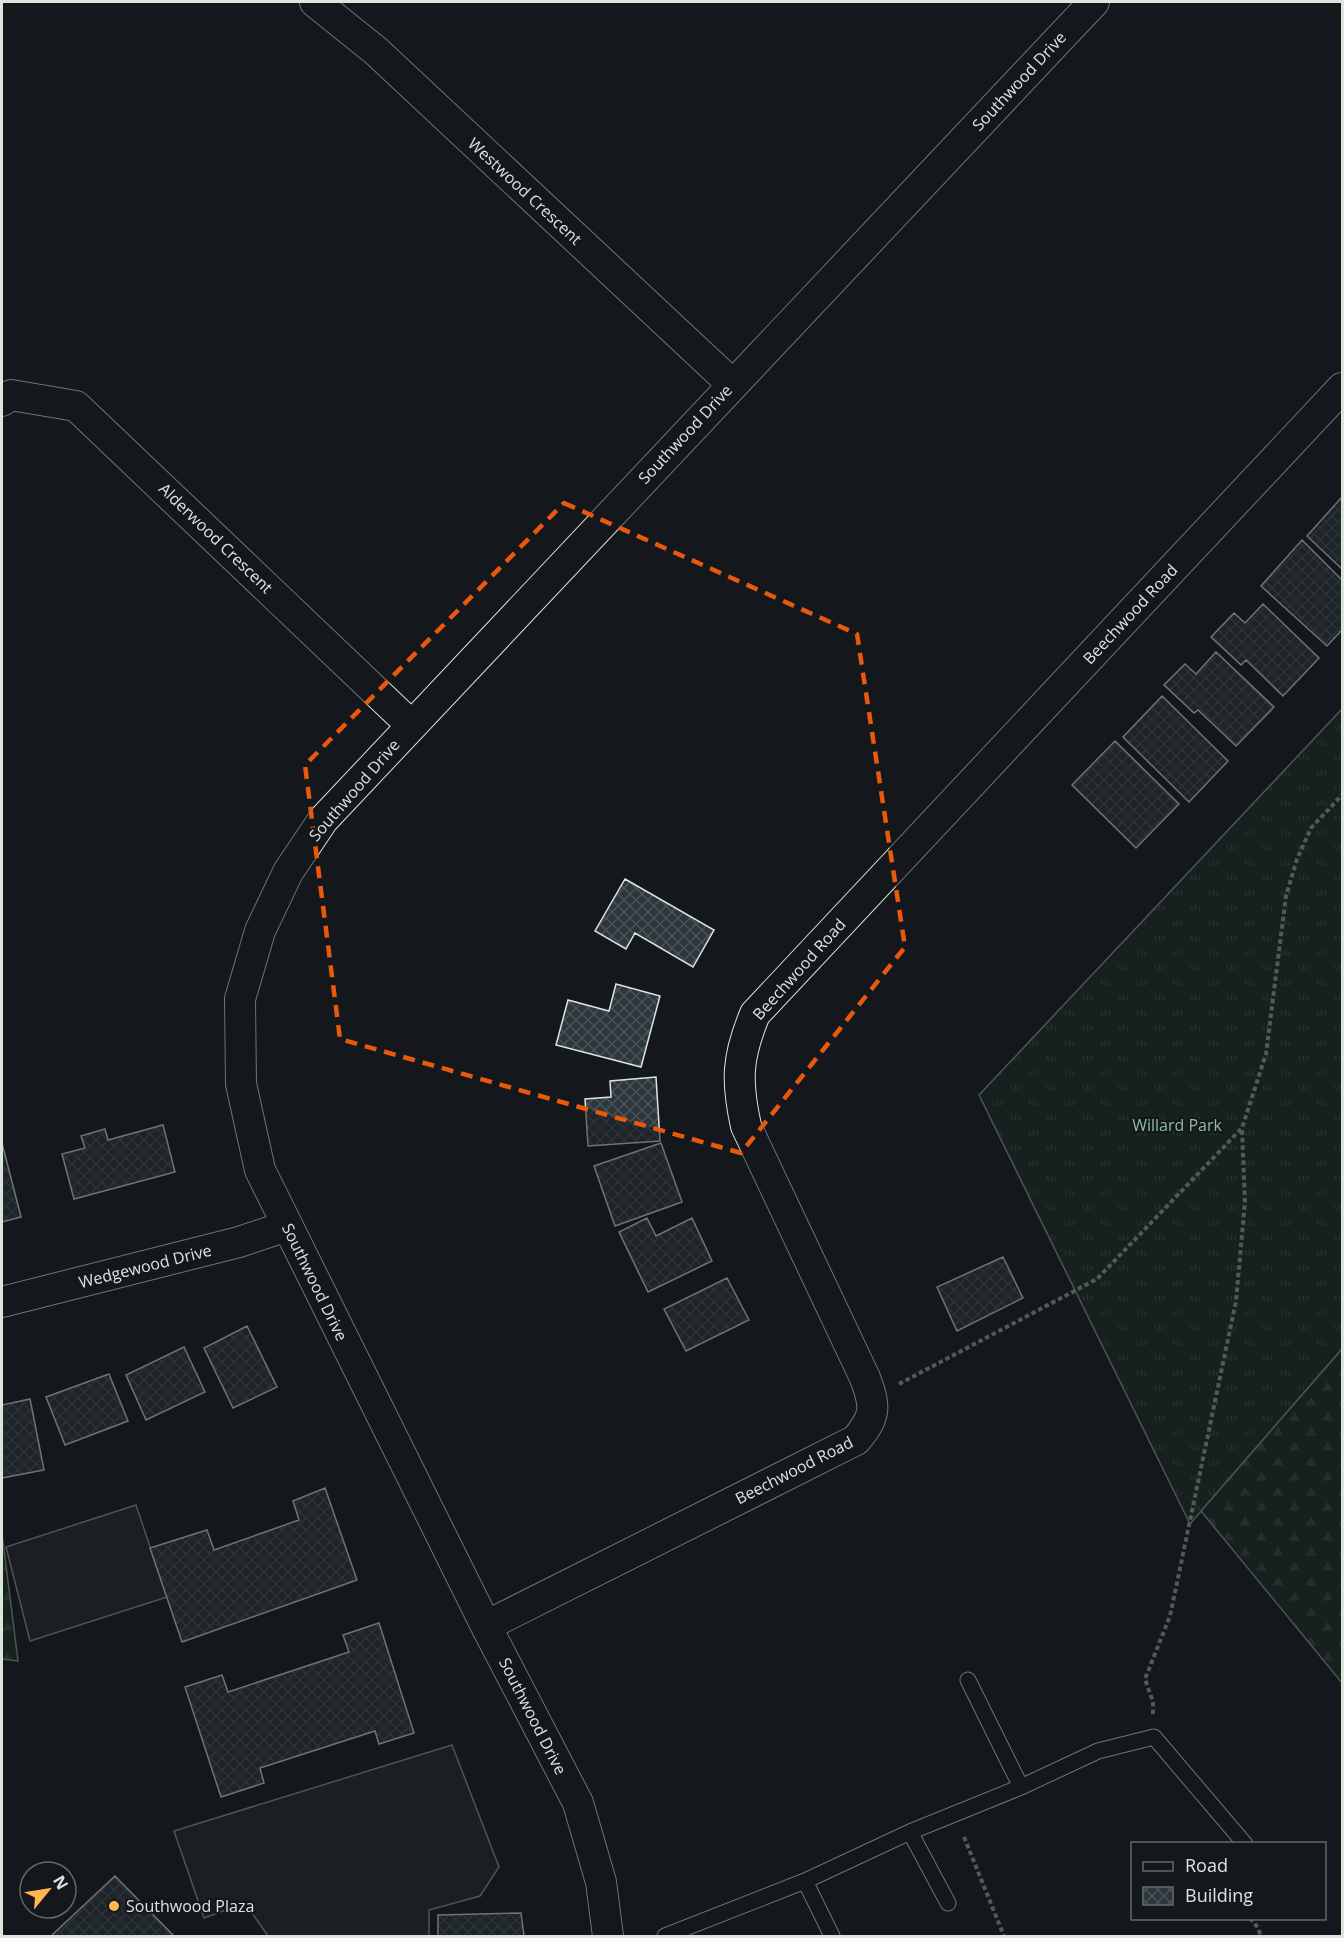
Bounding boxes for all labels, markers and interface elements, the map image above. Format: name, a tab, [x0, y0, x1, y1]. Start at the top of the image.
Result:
street label: Southwood Drive	[967, 27, 1071, 135]
street label: Westwood Crescent	[463, 132, 587, 250]
street label: Southwood Drive	[633, 380, 737, 488]
street label: Alderwood Crescent	[154, 478, 278, 598]
street label: Beechwood Road	[1078, 559, 1182, 669]
street label: Southwood Drive	[304, 734, 404, 846]
street label: Beechwood Road	[747, 913, 851, 1025]
park label: Willard Park	[1132, 1114, 1222, 1136]
street label: Southwood Drive	[277, 1219, 353, 1345]
street label: Wedgewood Drive	[76, 1239, 214, 1293]
street label: Beechwood Road	[731, 1431, 857, 1509]
street label: Southwood Drive	[494, 1654, 572, 1778]
legend	[1131, 1842, 1326, 1920]
text: Road	[1185, 1853, 1228, 1877]
north arrow	[18, 1860, 78, 1920]
text: N	[48, 1871, 74, 1894]
text: Building	[1185, 1883, 1253, 1907]
place label: Southwood Plaza	[126, 1895, 254, 1917]
marker: Southwood Plaza	[107, 1899, 121, 1913]

